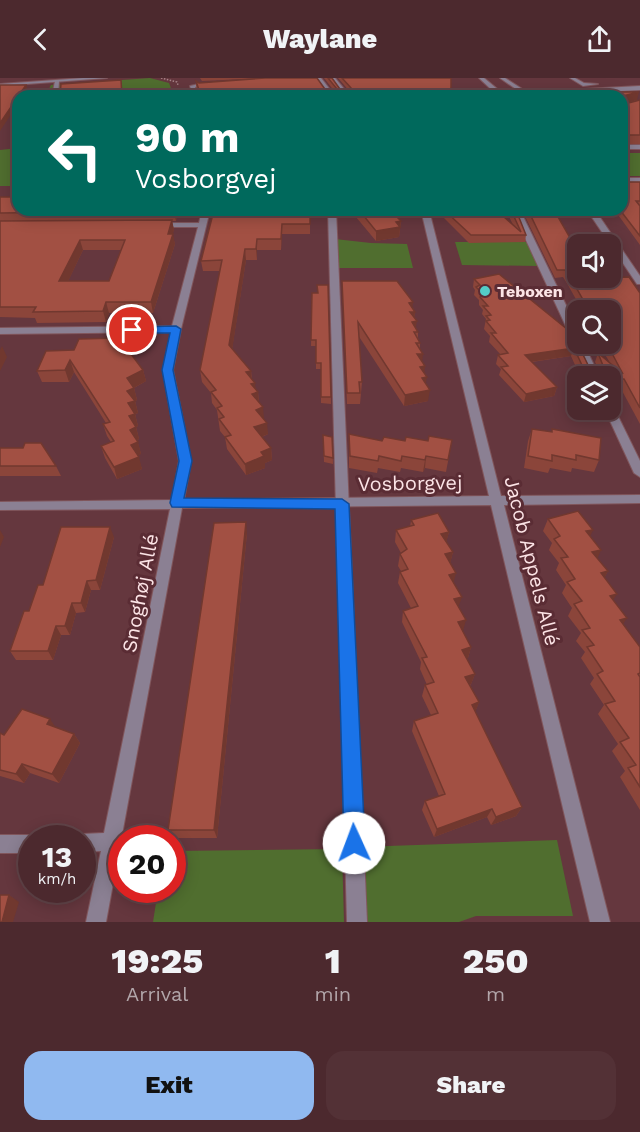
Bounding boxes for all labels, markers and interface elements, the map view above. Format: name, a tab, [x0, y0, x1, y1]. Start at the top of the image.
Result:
icon: back	[24, 23, 57, 56]
text: Waylane	[263, 23, 377, 55]
icon: share	[583, 23, 616, 56]
text: 90 m	[135, 113, 239, 162]
icon: left	[36, 114, 114, 192]
text: Vosborgvej	[135, 163, 276, 195]
map controls	[567, 234, 621, 420]
button: sound	[567, 234, 621, 288]
place label: Teboxen	[497, 282, 563, 301]
marker: Teboxen	[478, 284, 492, 298]
button: search	[567, 300, 621, 354]
pin	[106, 304, 157, 355]
icon: arrive	[115, 313, 148, 346]
button: layers	[567, 366, 621, 420]
street label: Vosborgvej	[357, 470, 463, 496]
street label: Jacob Appels Allé	[499, 474, 565, 648]
street label: Snoghøj Allé	[117, 532, 163, 654]
position arrow	[322, 811, 386, 875]
speed limit sign: 20	[108, 825, 186, 903]
text: 13	[42, 839, 72, 874]
text: km/h	[38, 870, 76, 888]
text: 19:25	[111, 940, 203, 982]
text: 1	[325, 940, 341, 982]
text: 250	[463, 940, 529, 982]
text: Arrival	[126, 982, 188, 1006]
text: min	[314, 982, 351, 1006]
text: m	[486, 982, 505, 1006]
button: Exit	[24, 1051, 314, 1120]
button: Share	[326, 1051, 616, 1120]

